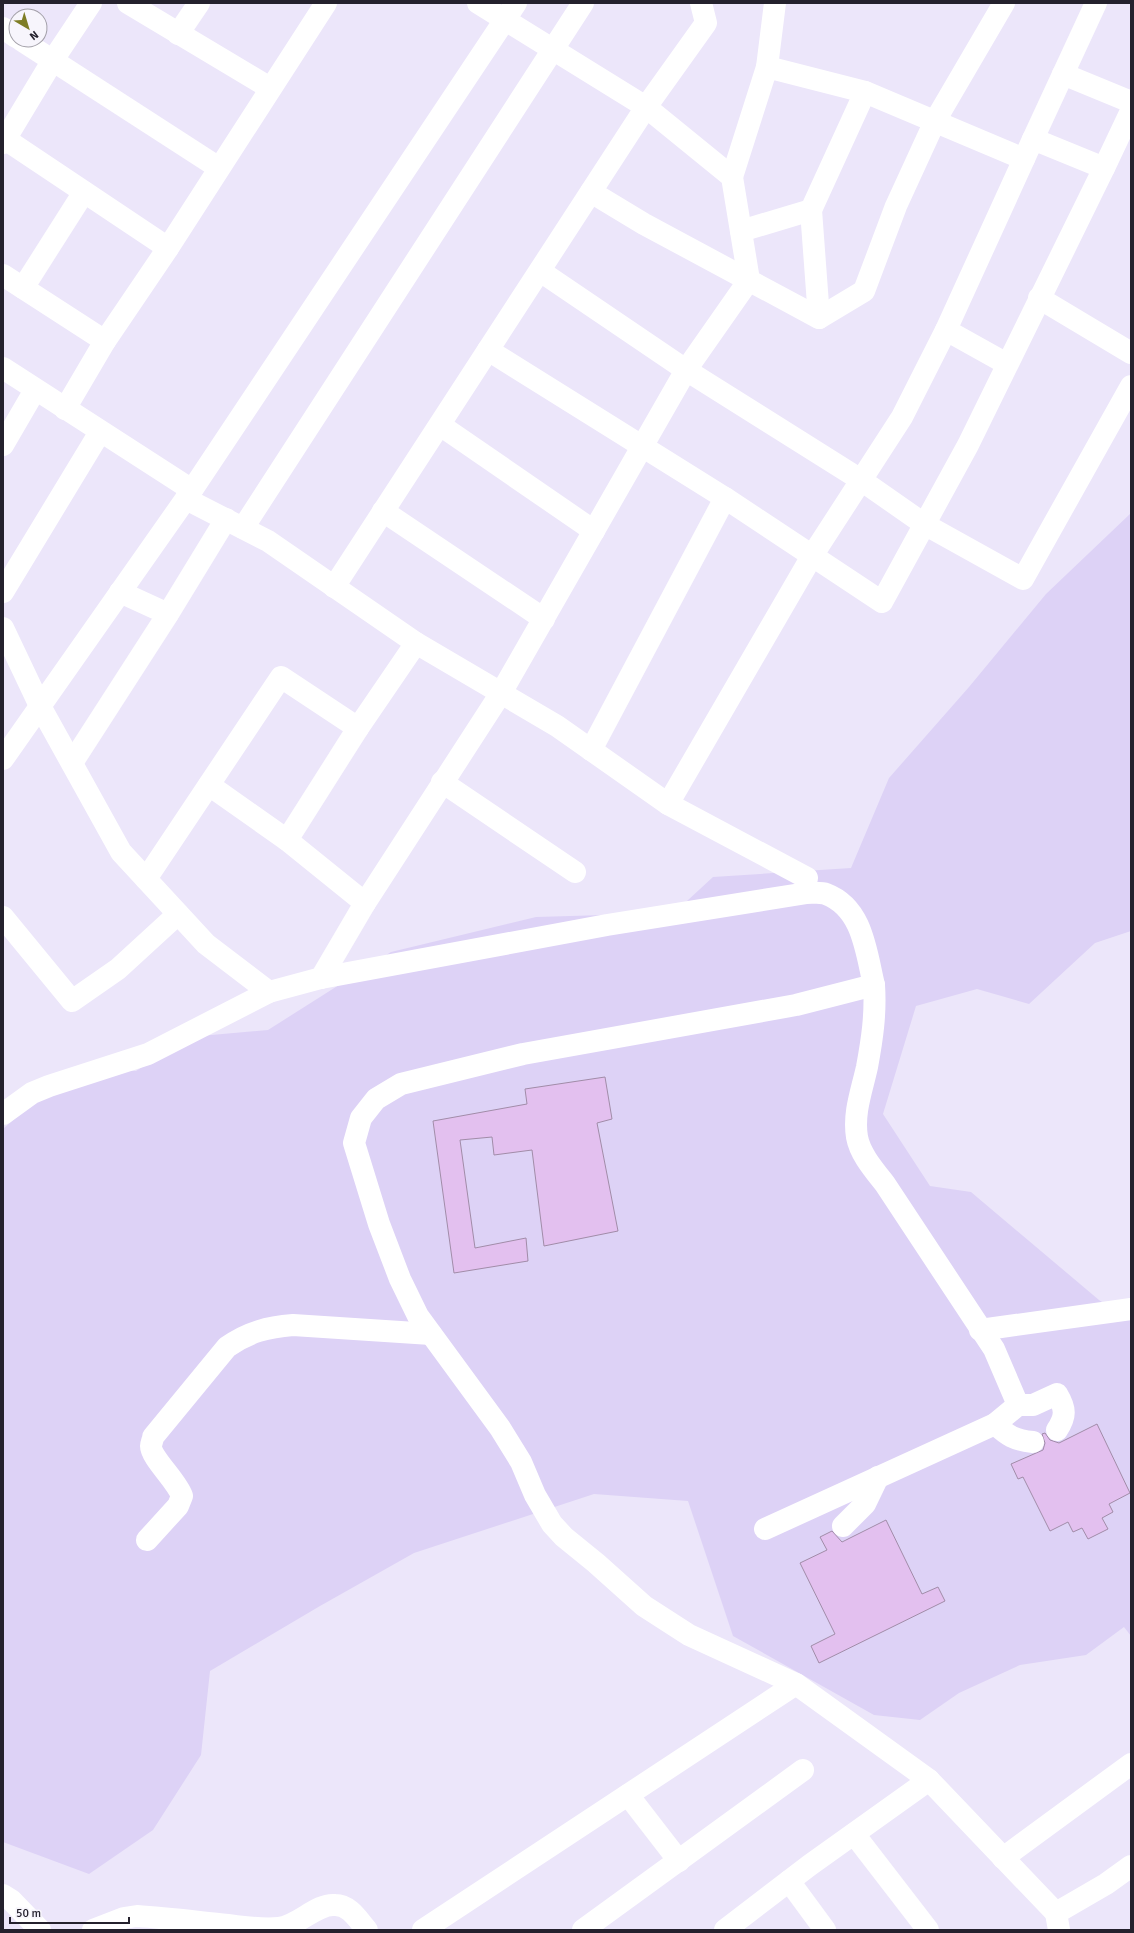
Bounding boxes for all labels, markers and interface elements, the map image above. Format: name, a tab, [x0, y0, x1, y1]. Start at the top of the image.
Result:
north arrow	[8, 8, 48, 48]
text: N	[27, 28, 41, 43]
scale bar	[10, 1899, 129, 1925]
text: 50 m	[16, 1906, 41, 1921]

